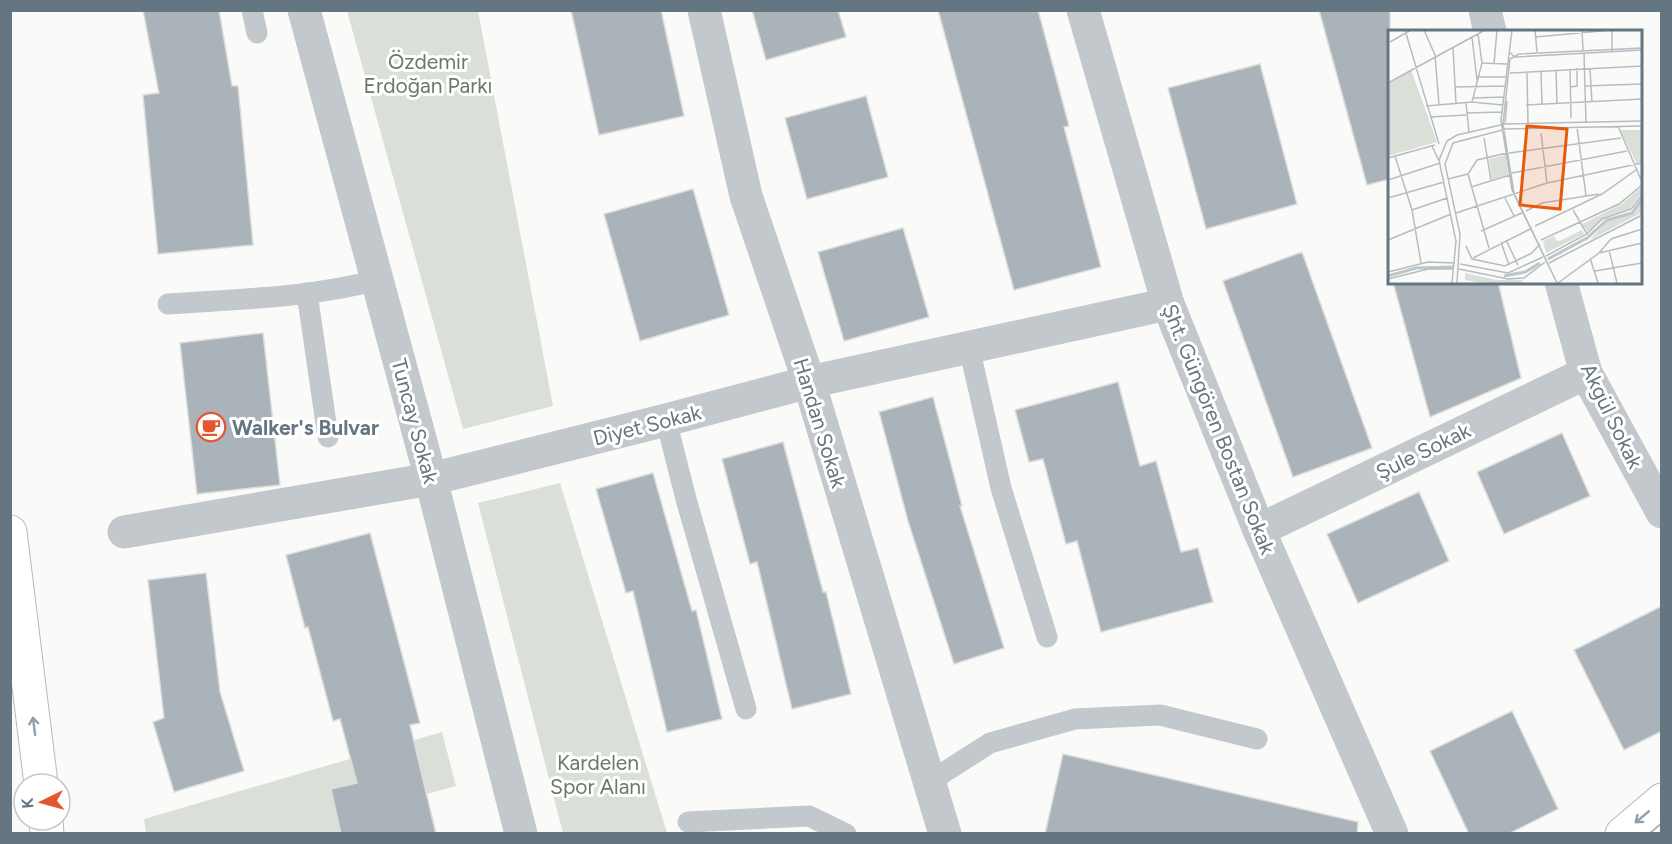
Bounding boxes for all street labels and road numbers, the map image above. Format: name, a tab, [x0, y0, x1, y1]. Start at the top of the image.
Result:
street label: Şht. Güngören Bostan Sokak	[1157, 300, 1281, 559]
street label: Handan Sokak	[788, 355, 852, 492]
street label: Tuncay Sokak	[386, 356, 444, 487]
street label: Akgül Sokak	[1576, 359, 1649, 473]
street label: Diyet Sokak	[590, 399, 704, 451]
street label: Şule Sokak	[1372, 417, 1475, 485]

